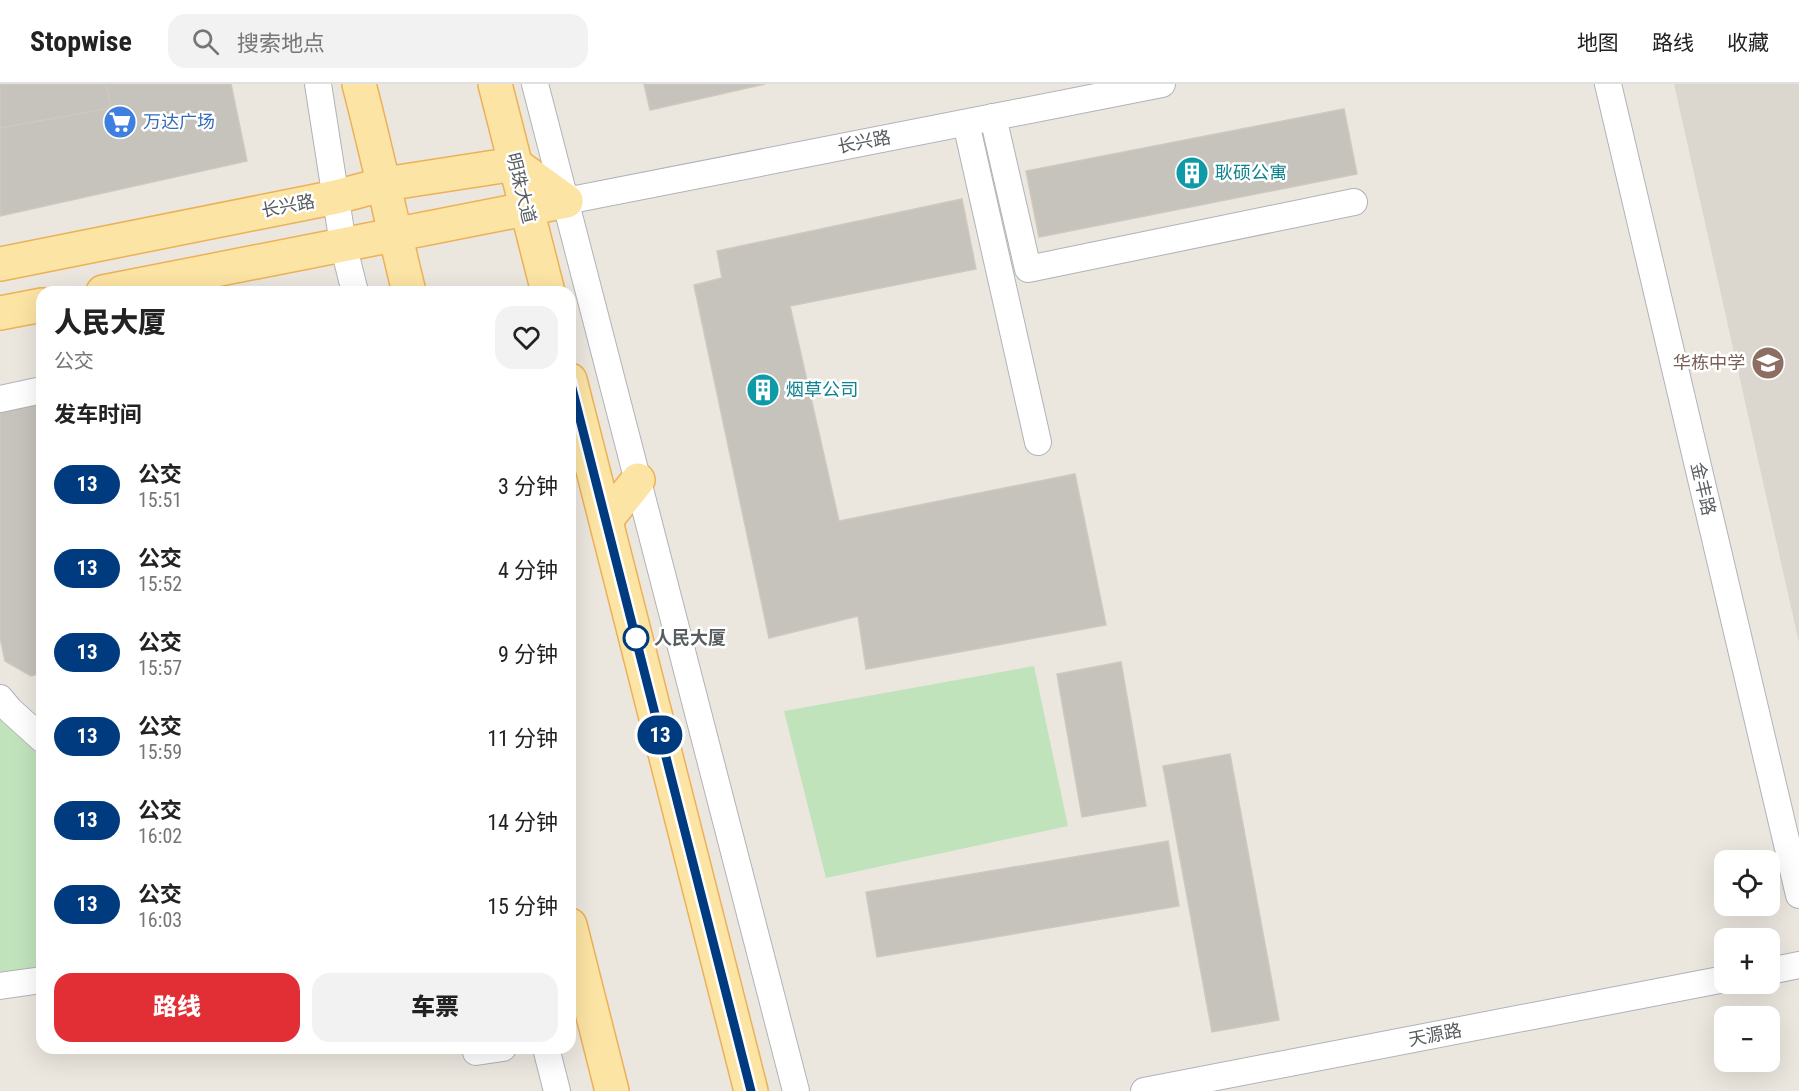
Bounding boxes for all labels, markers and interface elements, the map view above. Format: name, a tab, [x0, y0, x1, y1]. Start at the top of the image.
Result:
search box	[168, 14, 588, 68]
text: Stopwise	[30, 25, 132, 58]
icon: search	[189, 25, 222, 58]
text: 搜索地点	[237, 31, 325, 56]
text: 地图	[1577, 31, 1619, 55]
text: 路线	[1652, 31, 1694, 55]
text: 收藏	[1727, 31, 1769, 55]
supermarket icon: 万达广场	[102, 104, 138, 140]
place label: 万达广场	[143, 111, 215, 132]
street label: 长兴路	[835, 126, 892, 157]
street label: 明珠大道	[503, 150, 540, 225]
building icon: 耿硕公寓	[1174, 155, 1210, 191]
place label: 耿硕公寓	[1215, 162, 1287, 183]
street label: 长兴路	[259, 190, 316, 221]
text: 人民大厦	[54, 306, 166, 339]
button: heart	[495, 306, 558, 369]
school or university icon: 华栋中学	[1750, 345, 1786, 381]
text: 公交	[54, 349, 94, 373]
place label: 华栋中学	[1673, 352, 1745, 373]
building icon: 烟草公司	[745, 372, 781, 408]
place label: 烟草公司	[786, 379, 858, 400]
text: 发车时间	[54, 402, 142, 427]
street label: 金丰路	[1687, 460, 1720, 518]
text: 公交	[138, 462, 182, 487]
text: 13	[76, 472, 98, 496]
text: 3 分钟	[498, 474, 558, 499]
text: 15:51	[138, 488, 182, 512]
text: 公交	[138, 546, 182, 571]
text: 13	[76, 556, 98, 580]
text: 4 分钟	[498, 558, 558, 583]
text: 15:52	[138, 572, 182, 596]
marker: 人民大厦	[623, 625, 649, 651]
place label: 人民大厦	[654, 627, 726, 648]
text: 公交	[138, 630, 182, 655]
text: 13	[76, 640, 98, 664]
text: 9 分钟	[498, 642, 558, 667]
text: 15:57	[138, 656, 182, 680]
text: 公交	[138, 714, 182, 739]
line badge: 13	[633, 716, 687, 754]
text: 13	[649, 723, 671, 747]
text: 13	[76, 724, 98, 748]
text: 11 分钟	[487, 726, 558, 751]
text: 15:59	[138, 740, 182, 764]
text: 公交	[138, 798, 182, 823]
text: 13	[76, 808, 98, 832]
text: 14 分钟	[487, 810, 558, 835]
text: 16:02	[138, 824, 182, 848]
map controls	[1714, 850, 1780, 1072]
button: locate	[1714, 850, 1780, 916]
text: 公交	[138, 882, 182, 907]
text: 13	[76, 892, 98, 916]
text: 15 分钟	[487, 894, 558, 919]
text: 16:03	[138, 908, 182, 932]
button: +	[1714, 928, 1780, 994]
button: 路线	[54, 973, 300, 1042]
button: 车票	[312, 973, 558, 1042]
button: −	[1714, 1006, 1780, 1072]
street label: 天源路	[1406, 1019, 1463, 1050]

